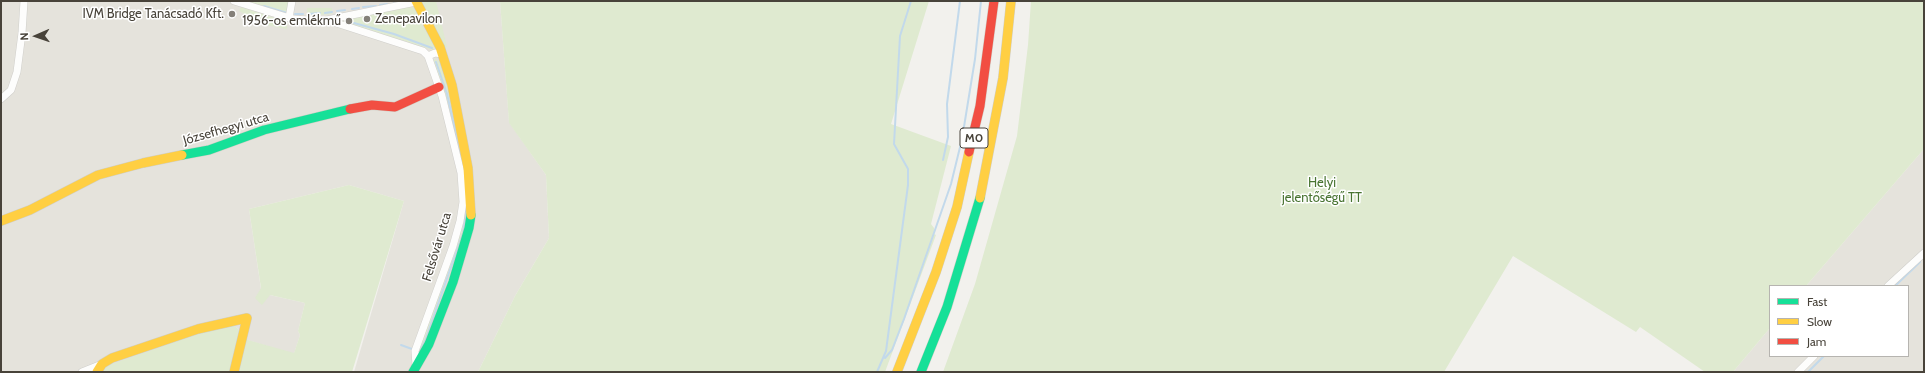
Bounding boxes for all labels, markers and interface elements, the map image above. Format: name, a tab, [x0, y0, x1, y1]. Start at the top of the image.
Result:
place label: IVM Bridge Tanácsadó Kft.	[82, 6, 224, 22]
marker: IVM Bridge Tanácsadó Kft.	[227, 9, 237, 19]
place label: Zenepavilon	[375, 11, 442, 27]
place label: 1956-os emlékmű	[242, 13, 341, 29]
marker: Zenepavilon	[362, 14, 372, 24]
north arrow	[16, 16, 56, 56]
marker: 1956-os emlékmű	[344, 16, 354, 26]
text: N	[17, 32, 31, 41]
street label: Józsefhegyi utca	[181, 109, 271, 149]
road number: M0	[960, 128, 988, 148]
park label: Helyi jelentőségű TT	[1282, 175, 1362, 206]
street label: Felsővár utca	[419, 211, 455, 283]
legend	[1769, 285, 1909, 357]
text: Fast	[1807, 294, 1827, 309]
text: Slow	[1807, 314, 1832, 329]
text: Jam	[1807, 334, 1826, 349]

